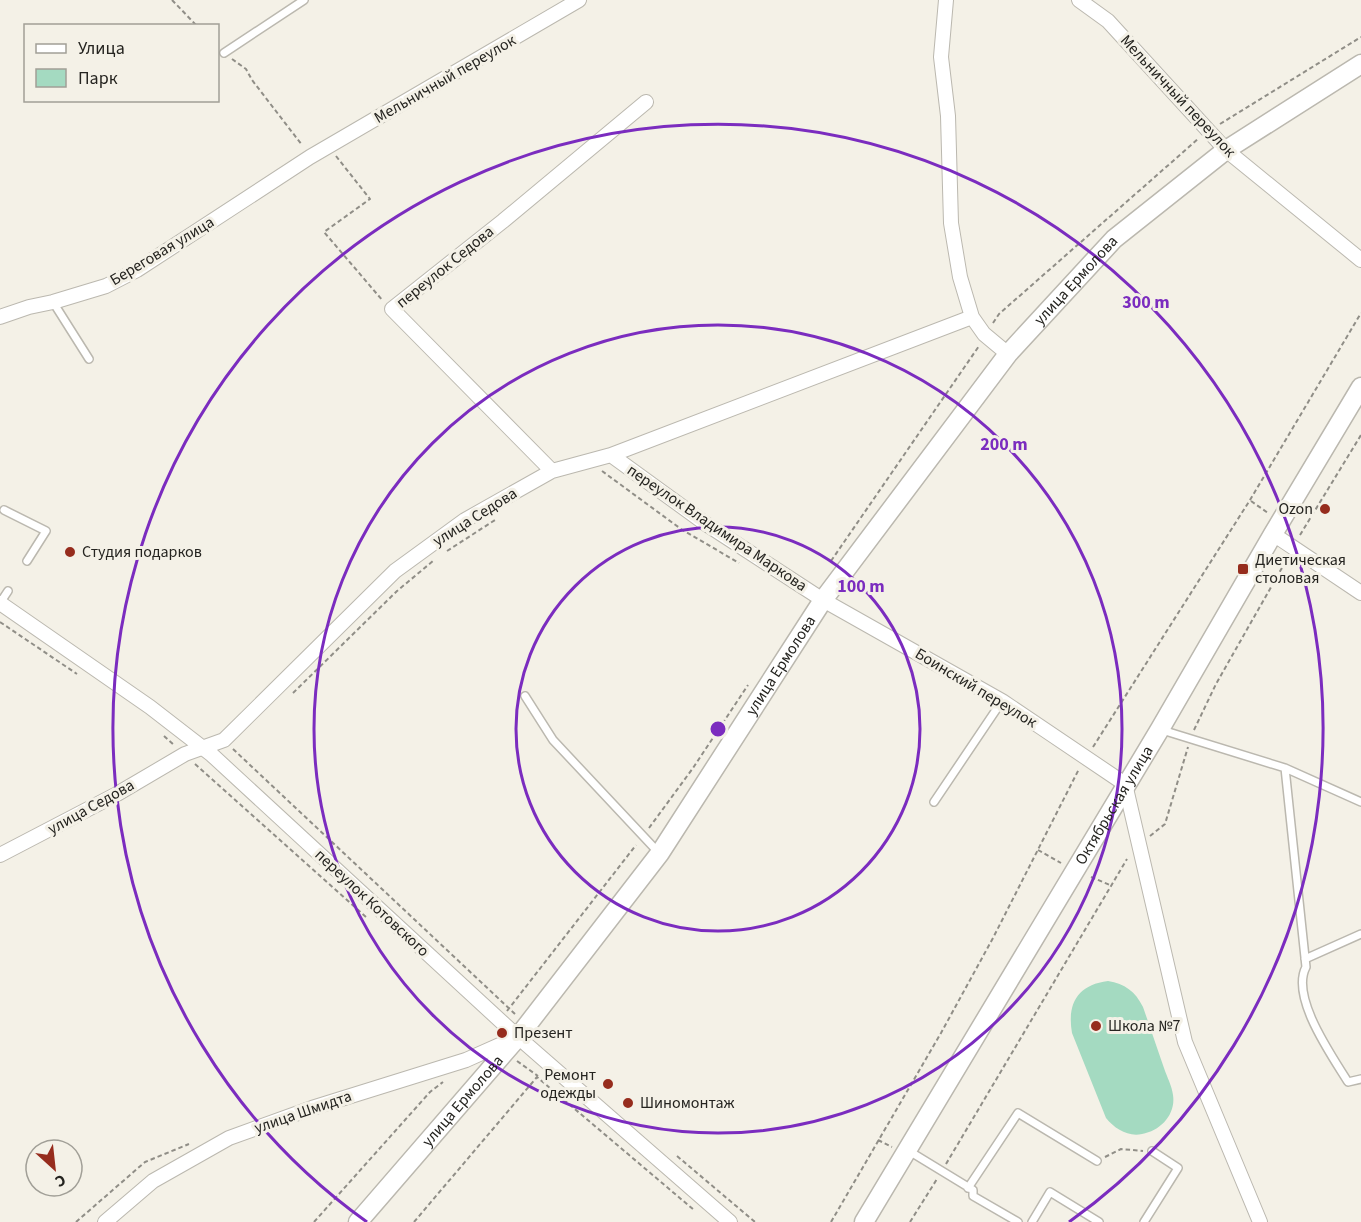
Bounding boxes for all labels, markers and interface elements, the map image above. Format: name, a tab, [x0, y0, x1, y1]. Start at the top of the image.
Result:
legend	[24, 24, 219, 102]
street label: Мельничный переулок	[370, 29, 520, 129]
street label: Мельничный переулок	[1115, 30, 1241, 162]
text: Улица	[78, 36, 125, 61]
text: Парк	[78, 66, 118, 91]
street label: Береговая улица	[106, 211, 218, 291]
street label: переулок Седова	[392, 221, 498, 313]
street label: улица Ермолова	[1029, 231, 1123, 330]
text: 300 m	[1122, 290, 1170, 315]
text: 200 m	[980, 432, 1028, 457]
street label: переулок Владимира Маркова	[623, 459, 811, 597]
street label: улица Седова	[429, 482, 521, 552]
place label: Ozon	[1278, 498, 1313, 520]
marker: Ozon	[1318, 502, 1332, 516]
place label: Студия подарков	[82, 541, 202, 563]
marker: Студия подарков	[63, 545, 77, 559]
place label: Диетическая столовая	[1255, 549, 1346, 589]
marker: Диетическая столовая	[1236, 562, 1250, 576]
text: 100 m	[837, 574, 885, 599]
street label: улица Ермолова	[740, 611, 821, 720]
street label: Боинский переулок	[911, 643, 1041, 733]
centre of rings	[708, 719, 728, 739]
street label: Октябрьская улица	[1070, 742, 1158, 869]
street label: улица Седова	[44, 774, 138, 840]
street label: переулок Котовского	[310, 844, 434, 962]
place label: Школа №7	[1108, 1015, 1180, 1037]
marker: Школа №7	[1089, 1019, 1103, 1033]
place label: Презент	[514, 1022, 573, 1044]
marker: Презент	[495, 1026, 509, 1040]
street label: улица Ермолова	[417, 1050, 509, 1152]
place label: Ремонт одежды	[540, 1064, 596, 1104]
marker: Ремонт одежды	[601, 1077, 615, 1091]
street label: улица Шмидта	[251, 1085, 355, 1139]
place label: Шиномонтаж	[640, 1092, 735, 1114]
marker: Шиномонтаж	[621, 1096, 635, 1110]
north arrow	[24, 1138, 84, 1198]
text: С	[51, 1169, 69, 1192]

